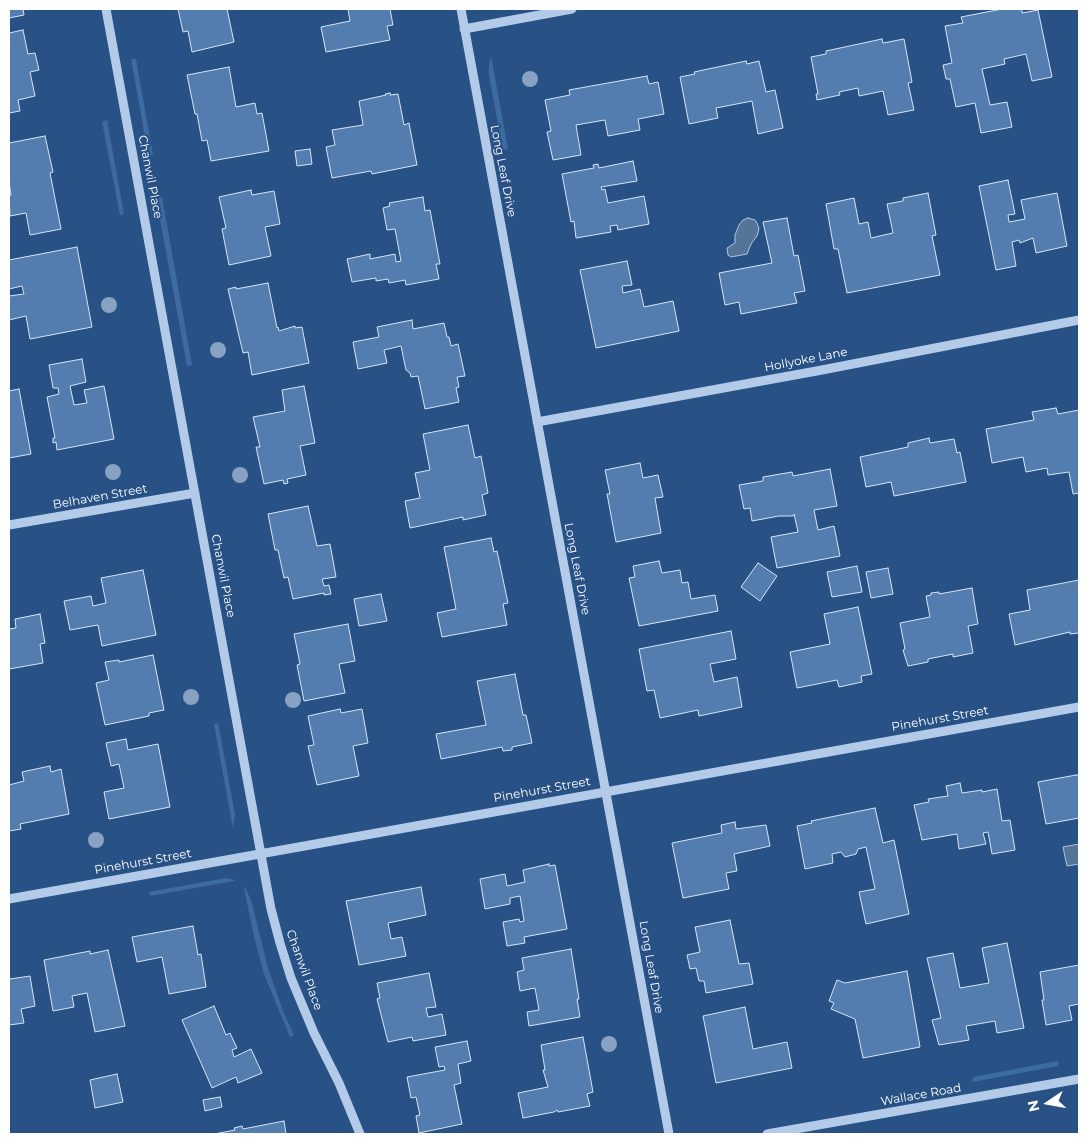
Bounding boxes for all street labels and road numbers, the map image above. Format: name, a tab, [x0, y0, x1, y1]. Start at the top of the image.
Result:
street label: Long Leaf Drive	[487, 124, 519, 218]
street label: Chanwil Place	[135, 134, 165, 220]
street label: Hollyoke Lane	[763, 345, 849, 375]
street label: Belhaven Street	[52, 482, 148, 512]
street label: Long Leaf Drive	[561, 522, 593, 616]
street label: Chanwil Place	[208, 533, 238, 619]
street label: Pinehurst Street	[890, 703, 990, 735]
street label: Pinehurst Street	[492, 774, 592, 806]
street label: Pinehurst Street	[93, 846, 193, 878]
street label: Long Leaf Drive	[636, 920, 666, 1014]
street label: Chanwil Place	[283, 928, 325, 1012]
street label: Wallace Road	[880, 1081, 962, 1109]

